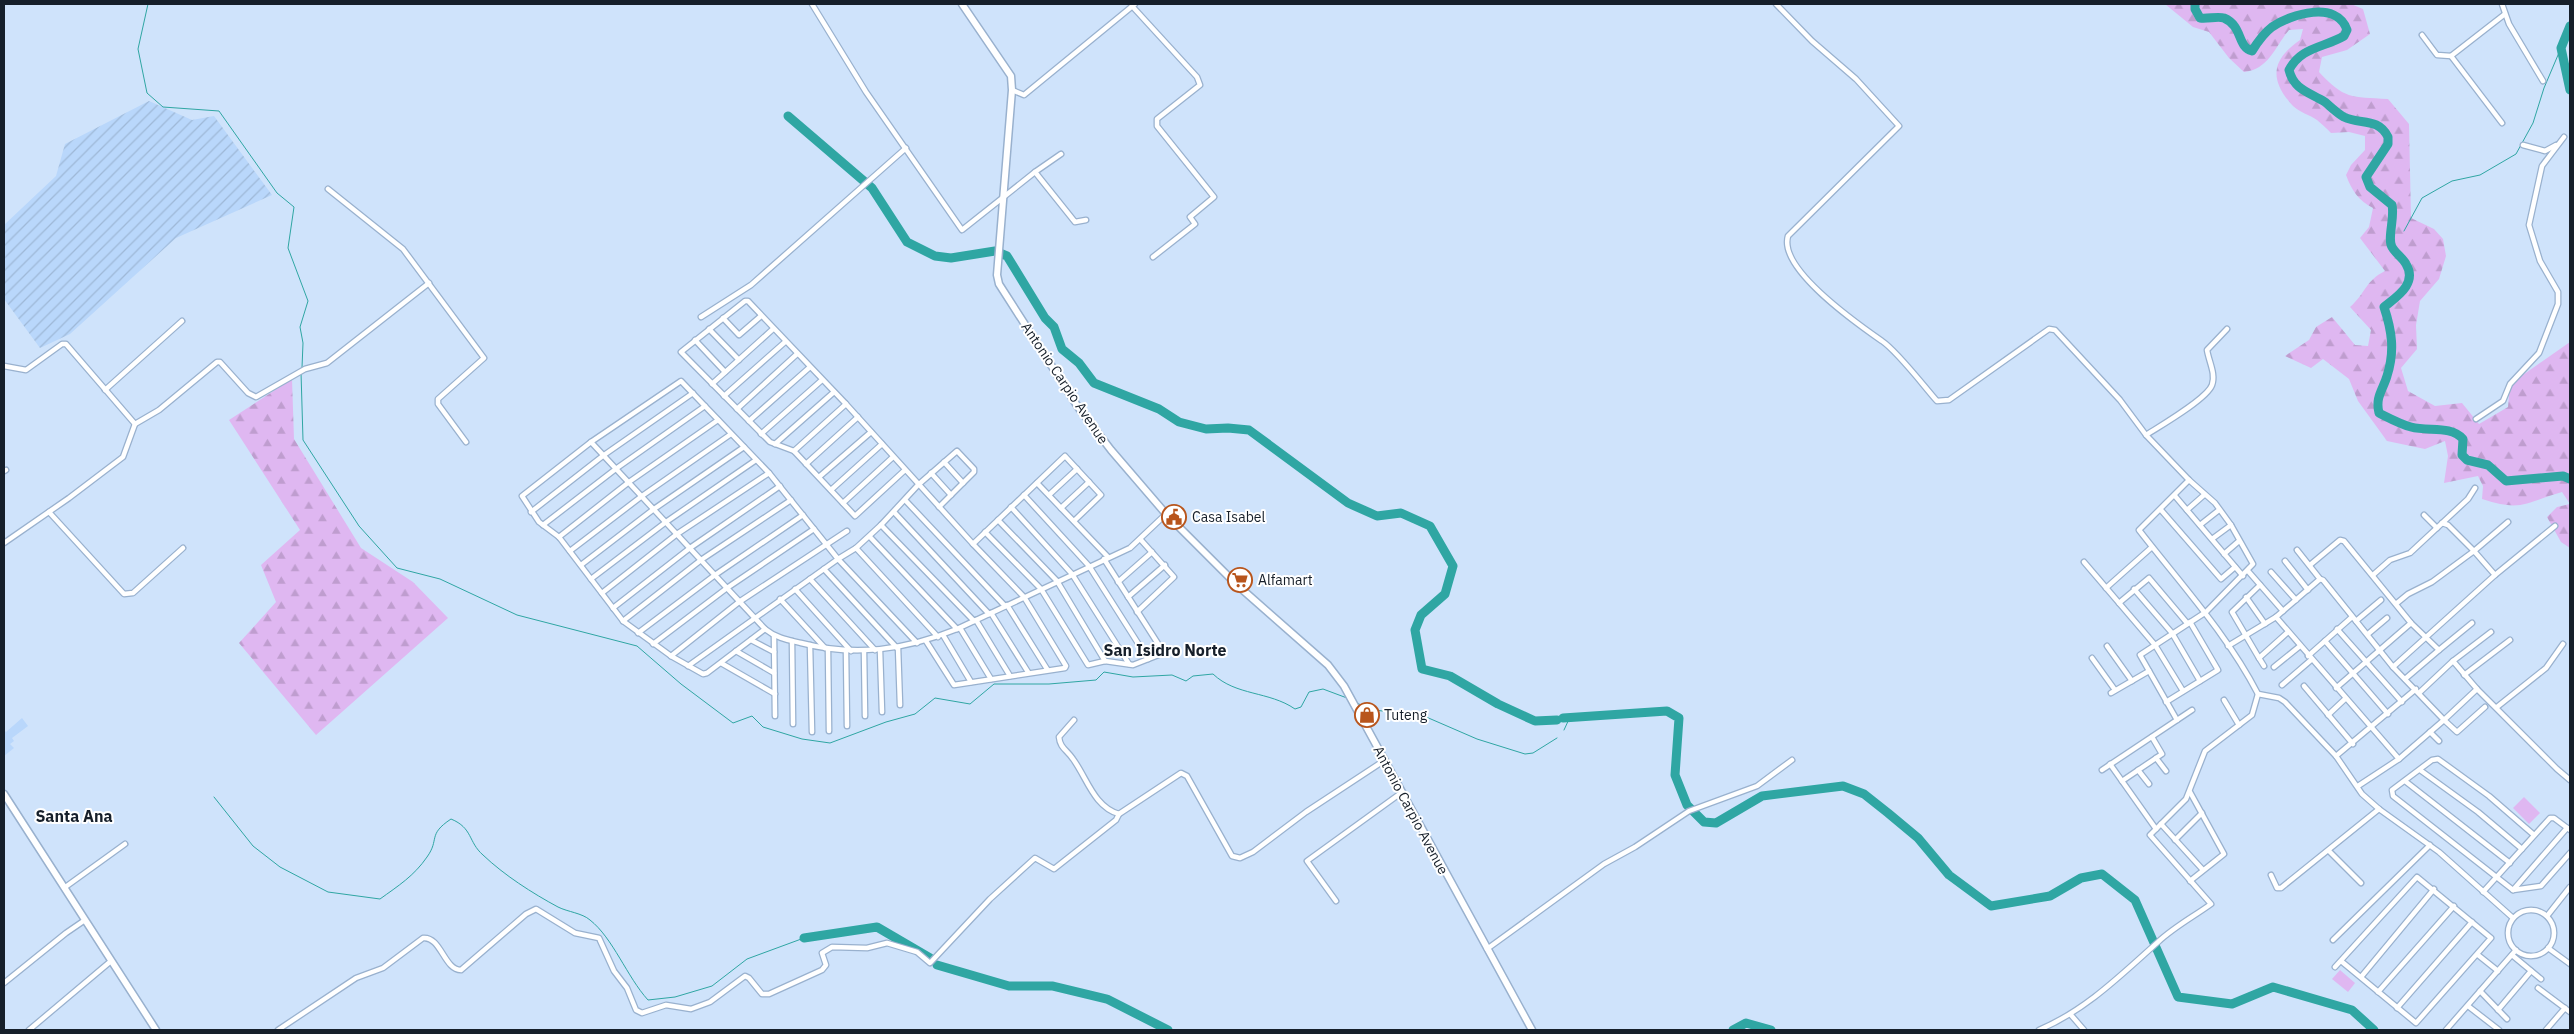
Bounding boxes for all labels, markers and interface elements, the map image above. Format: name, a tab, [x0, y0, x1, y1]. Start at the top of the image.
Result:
street label: Antonio Carpio Avenue	[1018, 319, 1113, 448]
public building icon: Casa Isabel	[1161, 504, 1187, 530]
place label: Casa Isabel	[1192, 508, 1265, 526]
supermarket icon: Alfamart	[1227, 567, 1253, 593]
place label: Alfamart	[1258, 571, 1313, 589]
district label: San Isidro Norte	[1104, 640, 1226, 660]
shop icon: Tuteng	[1354, 702, 1380, 728]
place label: Tuteng	[1384, 706, 1428, 724]
street label: Antonio Carpio Avenue	[1369, 743, 1453, 878]
district label: Santa Ana	[35, 806, 113, 826]

